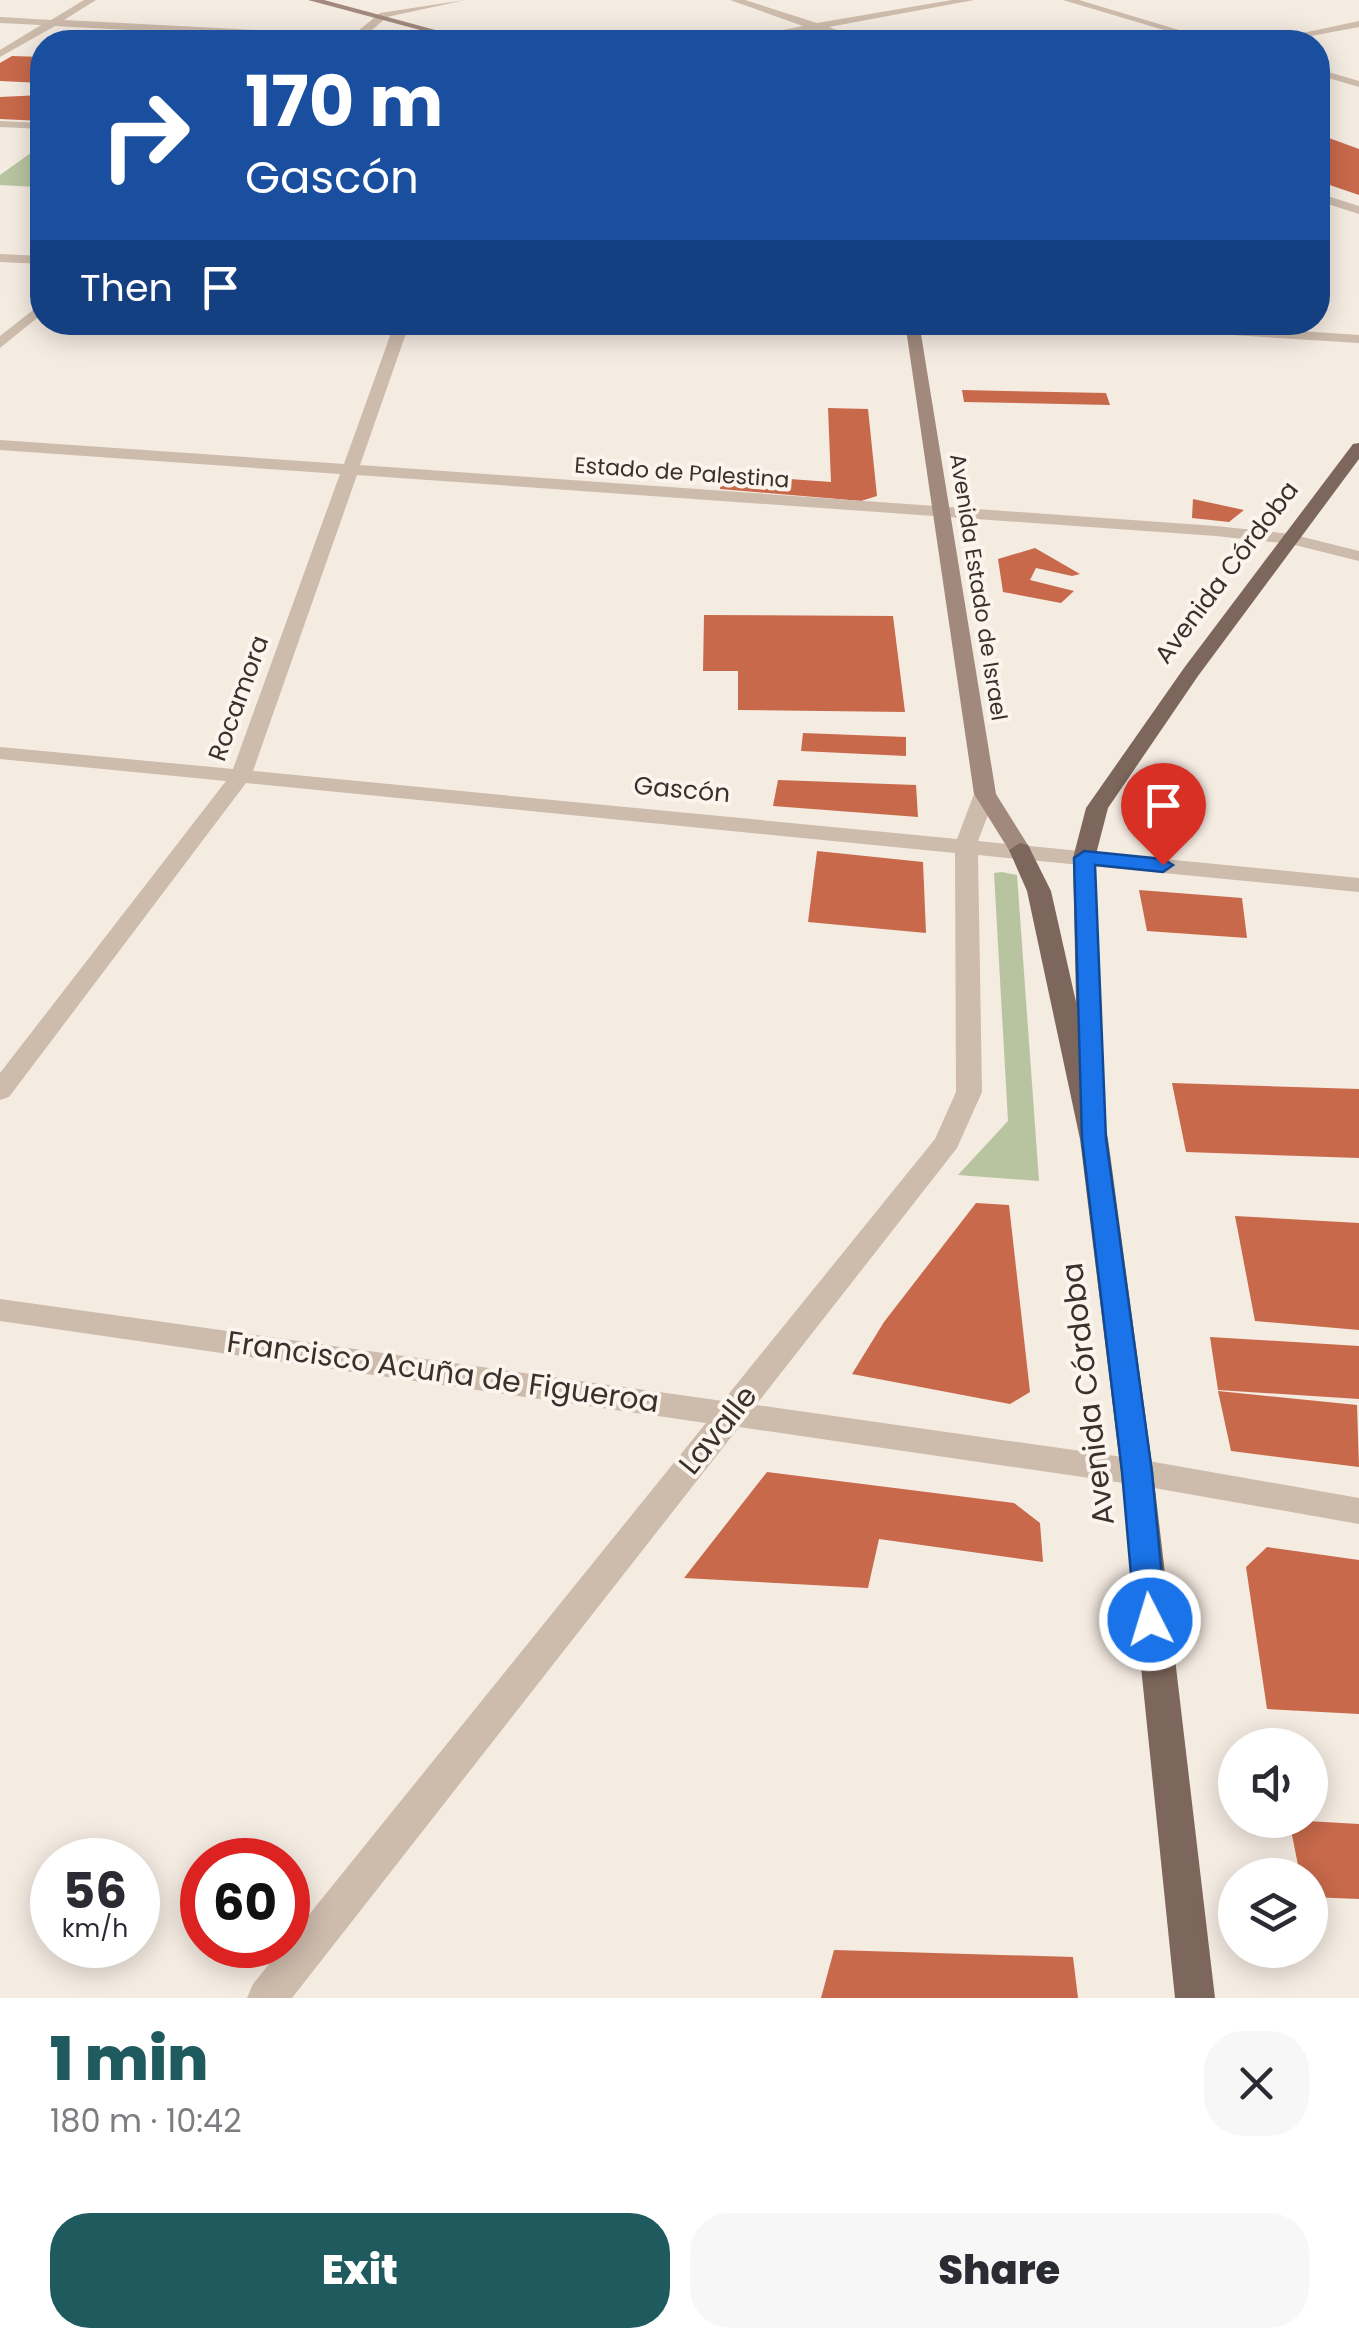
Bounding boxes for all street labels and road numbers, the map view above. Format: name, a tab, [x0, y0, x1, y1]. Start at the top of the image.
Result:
street label: Estado de Palestina	[573, 450, 790, 495]
street label: Avenida Estado de Israel	[942, 451, 1015, 723]
street label: Avenida Córdoba	[1146, 474, 1307, 671]
street label: Rocamora	[200, 631, 277, 766]
street label: Gascón	[632, 768, 732, 811]
street label: Avenida Córdoba	[1050, 1260, 1125, 1528]
street label: Francisco Acuña de Figueroa	[224, 1320, 662, 1423]
street label: Lavalle	[668, 1376, 767, 1484]

